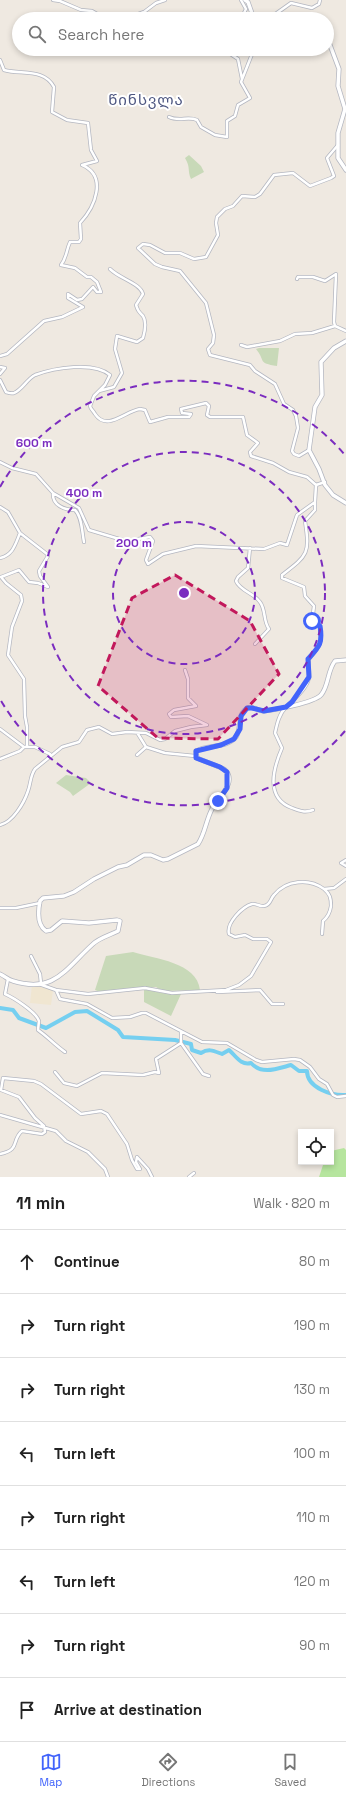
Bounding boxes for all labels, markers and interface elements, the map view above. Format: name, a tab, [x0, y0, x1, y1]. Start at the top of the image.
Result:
search box	[12, 12, 334, 56]
icon: search	[26, 23, 48, 45]
text: Search here	[58, 25, 144, 44]
district label: წინსვლა	[108, 90, 184, 109]
text: 600 m	[16, 435, 52, 451]
text: 400 m	[66, 485, 102, 501]
text: 200 m	[116, 535, 152, 551]
centre of rings	[177, 586, 191, 600]
route start	[303, 612, 321, 630]
route end	[209, 792, 227, 810]
map controls	[298, 1129, 334, 1165]
button: locate	[298, 1129, 334, 1165]
text: 11 min	[16, 1192, 65, 1214]
text: Walk · 820 m	[253, 1195, 330, 1212]
icon: ahead	[16, 1251, 38, 1273]
text: Continue	[54, 1252, 120, 1271]
text: 80 m	[299, 1253, 330, 1270]
icon: right	[16, 1315, 38, 1337]
text: Turn right	[54, 1316, 125, 1335]
text: 190 m	[294, 1317, 330, 1334]
icon: right	[16, 1379, 38, 1401]
text: Turn right	[54, 1380, 125, 1399]
text: 130 m	[294, 1381, 330, 1398]
icon: left	[16, 1443, 38, 1465]
text: Turn left	[54, 1444, 116, 1463]
text: 100 m	[293, 1445, 330, 1462]
icon: right	[16, 1507, 38, 1529]
text: Turn right	[54, 1508, 125, 1527]
text: 110 m	[296, 1509, 330, 1526]
icon: left	[16, 1571, 38, 1593]
text: Turn left	[54, 1572, 116, 1591]
text: 120 m	[294, 1573, 330, 1590]
icon: right	[16, 1635, 38, 1657]
text: Turn right	[54, 1636, 125, 1655]
text: 90 m	[299, 1637, 330, 1654]
icon: arrive	[16, 1699, 38, 1721]
text: Arrive at destination	[54, 1700, 202, 1719]
tab: Map	[40, 1751, 62, 1789]
tab: Directions	[141, 1751, 195, 1789]
tab: Saved	[274, 1751, 306, 1789]

